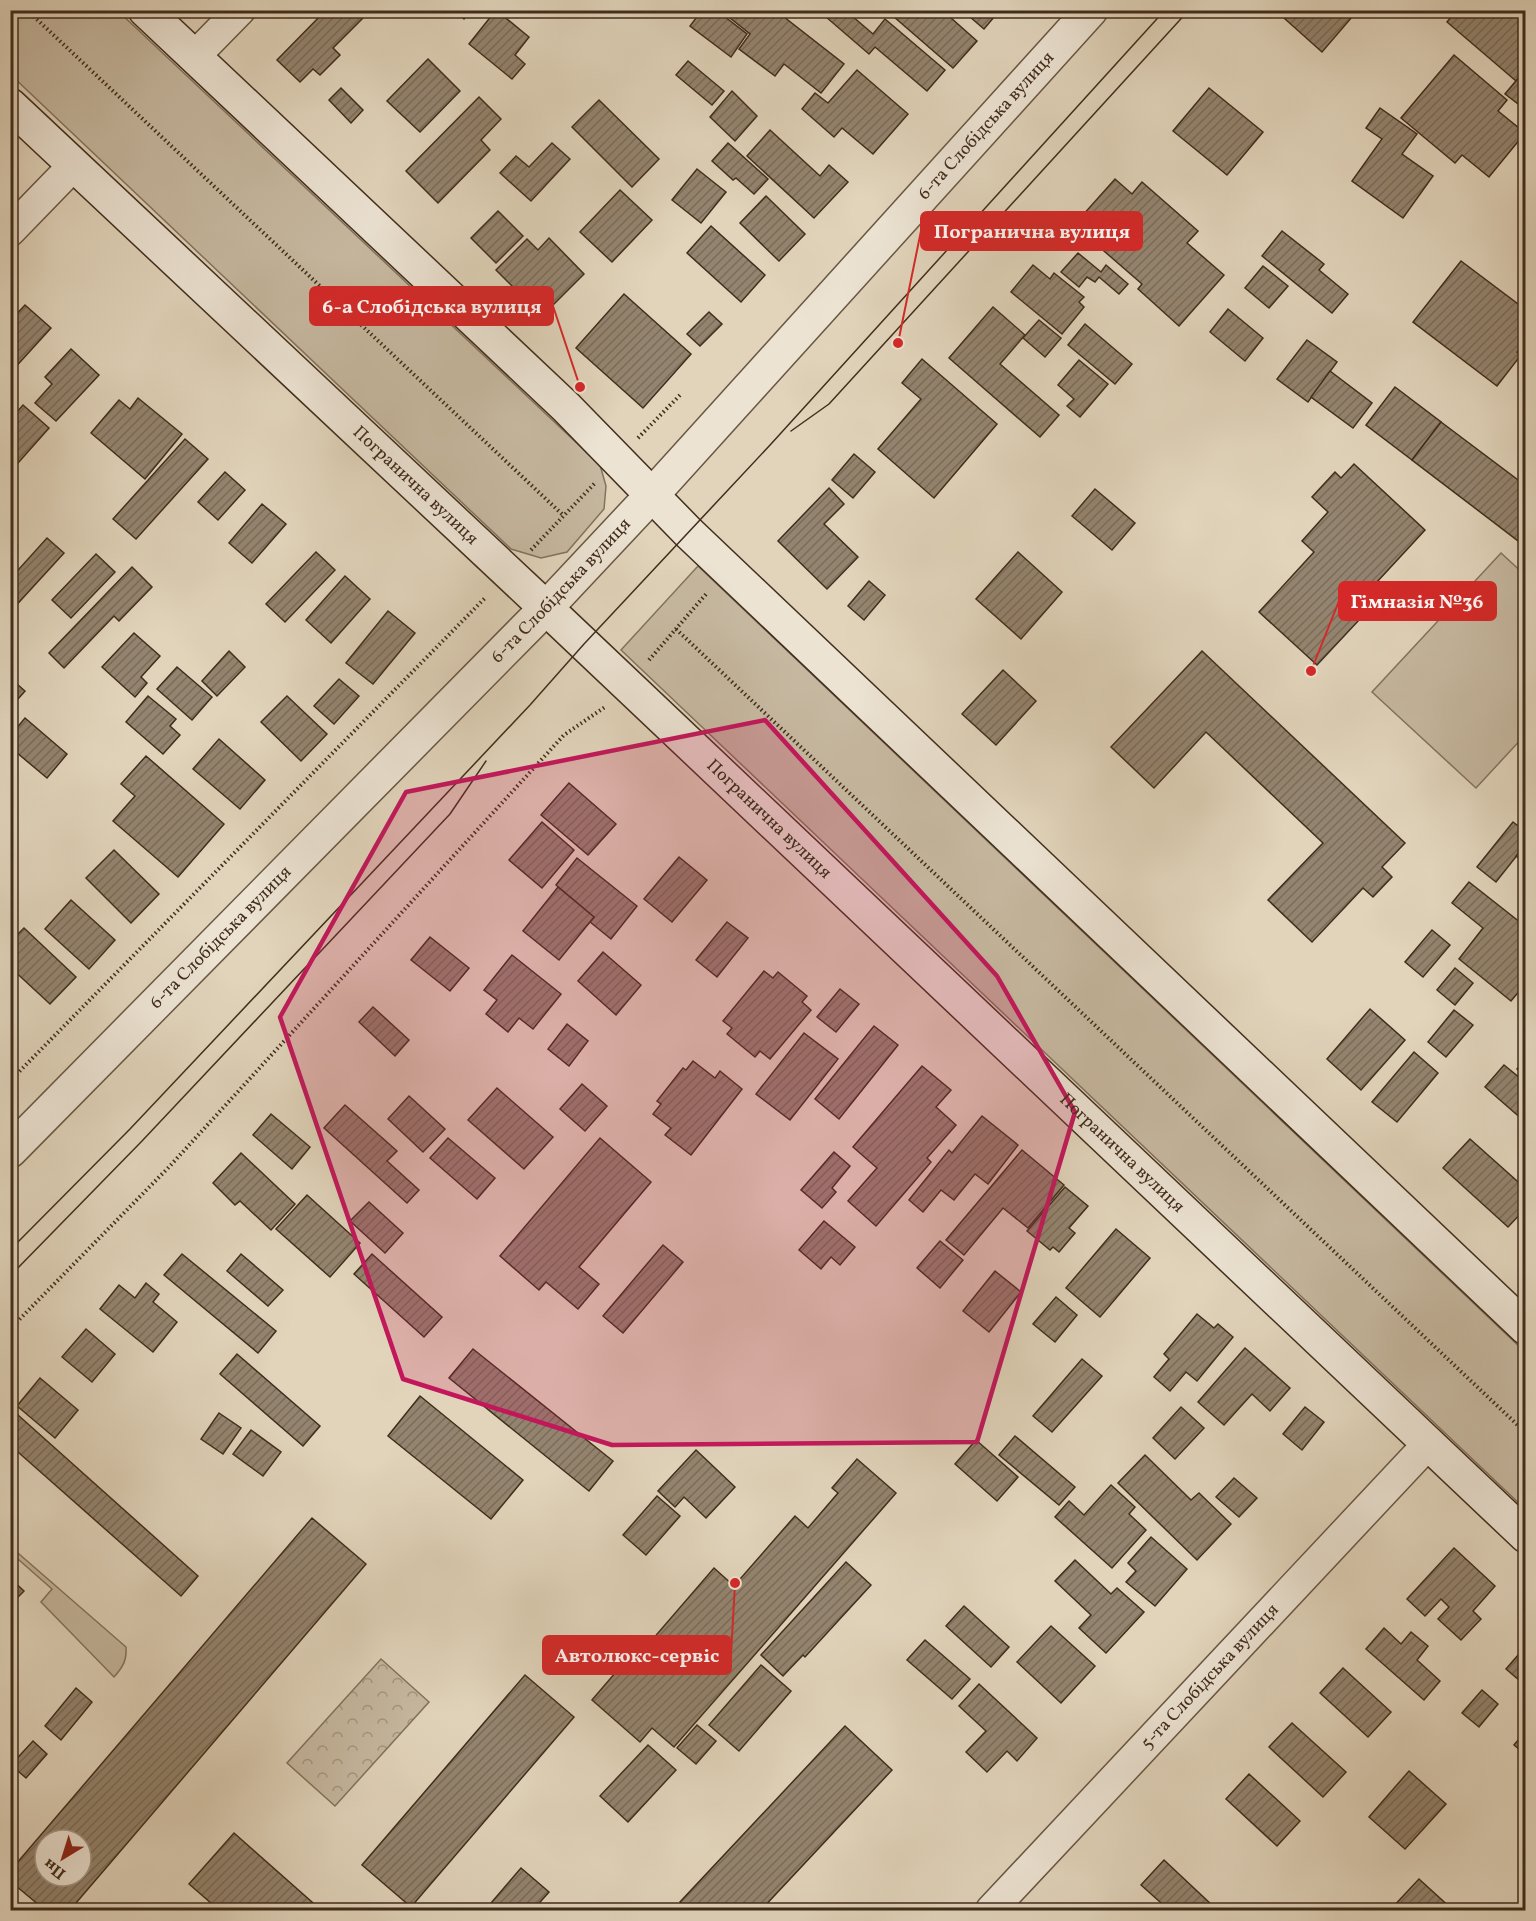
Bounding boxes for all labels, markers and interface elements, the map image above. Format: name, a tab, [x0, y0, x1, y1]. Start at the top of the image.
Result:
street label: 6-та Слобідська вулиця	[912, 46, 1060, 206]
callout: Погранична вулиця	[921, 212, 1142, 250]
text: Погранична вулиця	[934, 219, 1130, 247]
callout: 6-а Слобідська вулиця	[310, 287, 553, 325]
text: 6-а Слобідська вулиця	[322, 294, 542, 322]
street label: Погранична вулиця	[347, 420, 484, 551]
street label: 6-та Слобідська вулиця	[486, 512, 637, 669]
callout: Гімназія №36	[1339, 582, 1496, 620]
text: Гімназія №36	[1350, 589, 1484, 617]
street label: Погранична вулиця	[701, 754, 837, 885]
street label: 6-та Слобідська вулиця	[144, 860, 297, 1015]
street label: Погранична вулиця	[1054, 1088, 1190, 1219]
street label: 5-та Слобідська вулиця	[1135, 1598, 1285, 1755]
callout: Автолюкс-сервіс	[543, 1636, 731, 1674]
text: Автолюкс-сервіс	[555, 1643, 719, 1671]
north arrow	[33, 1828, 93, 1888]
text: Пн	[39, 1853, 71, 1884]

